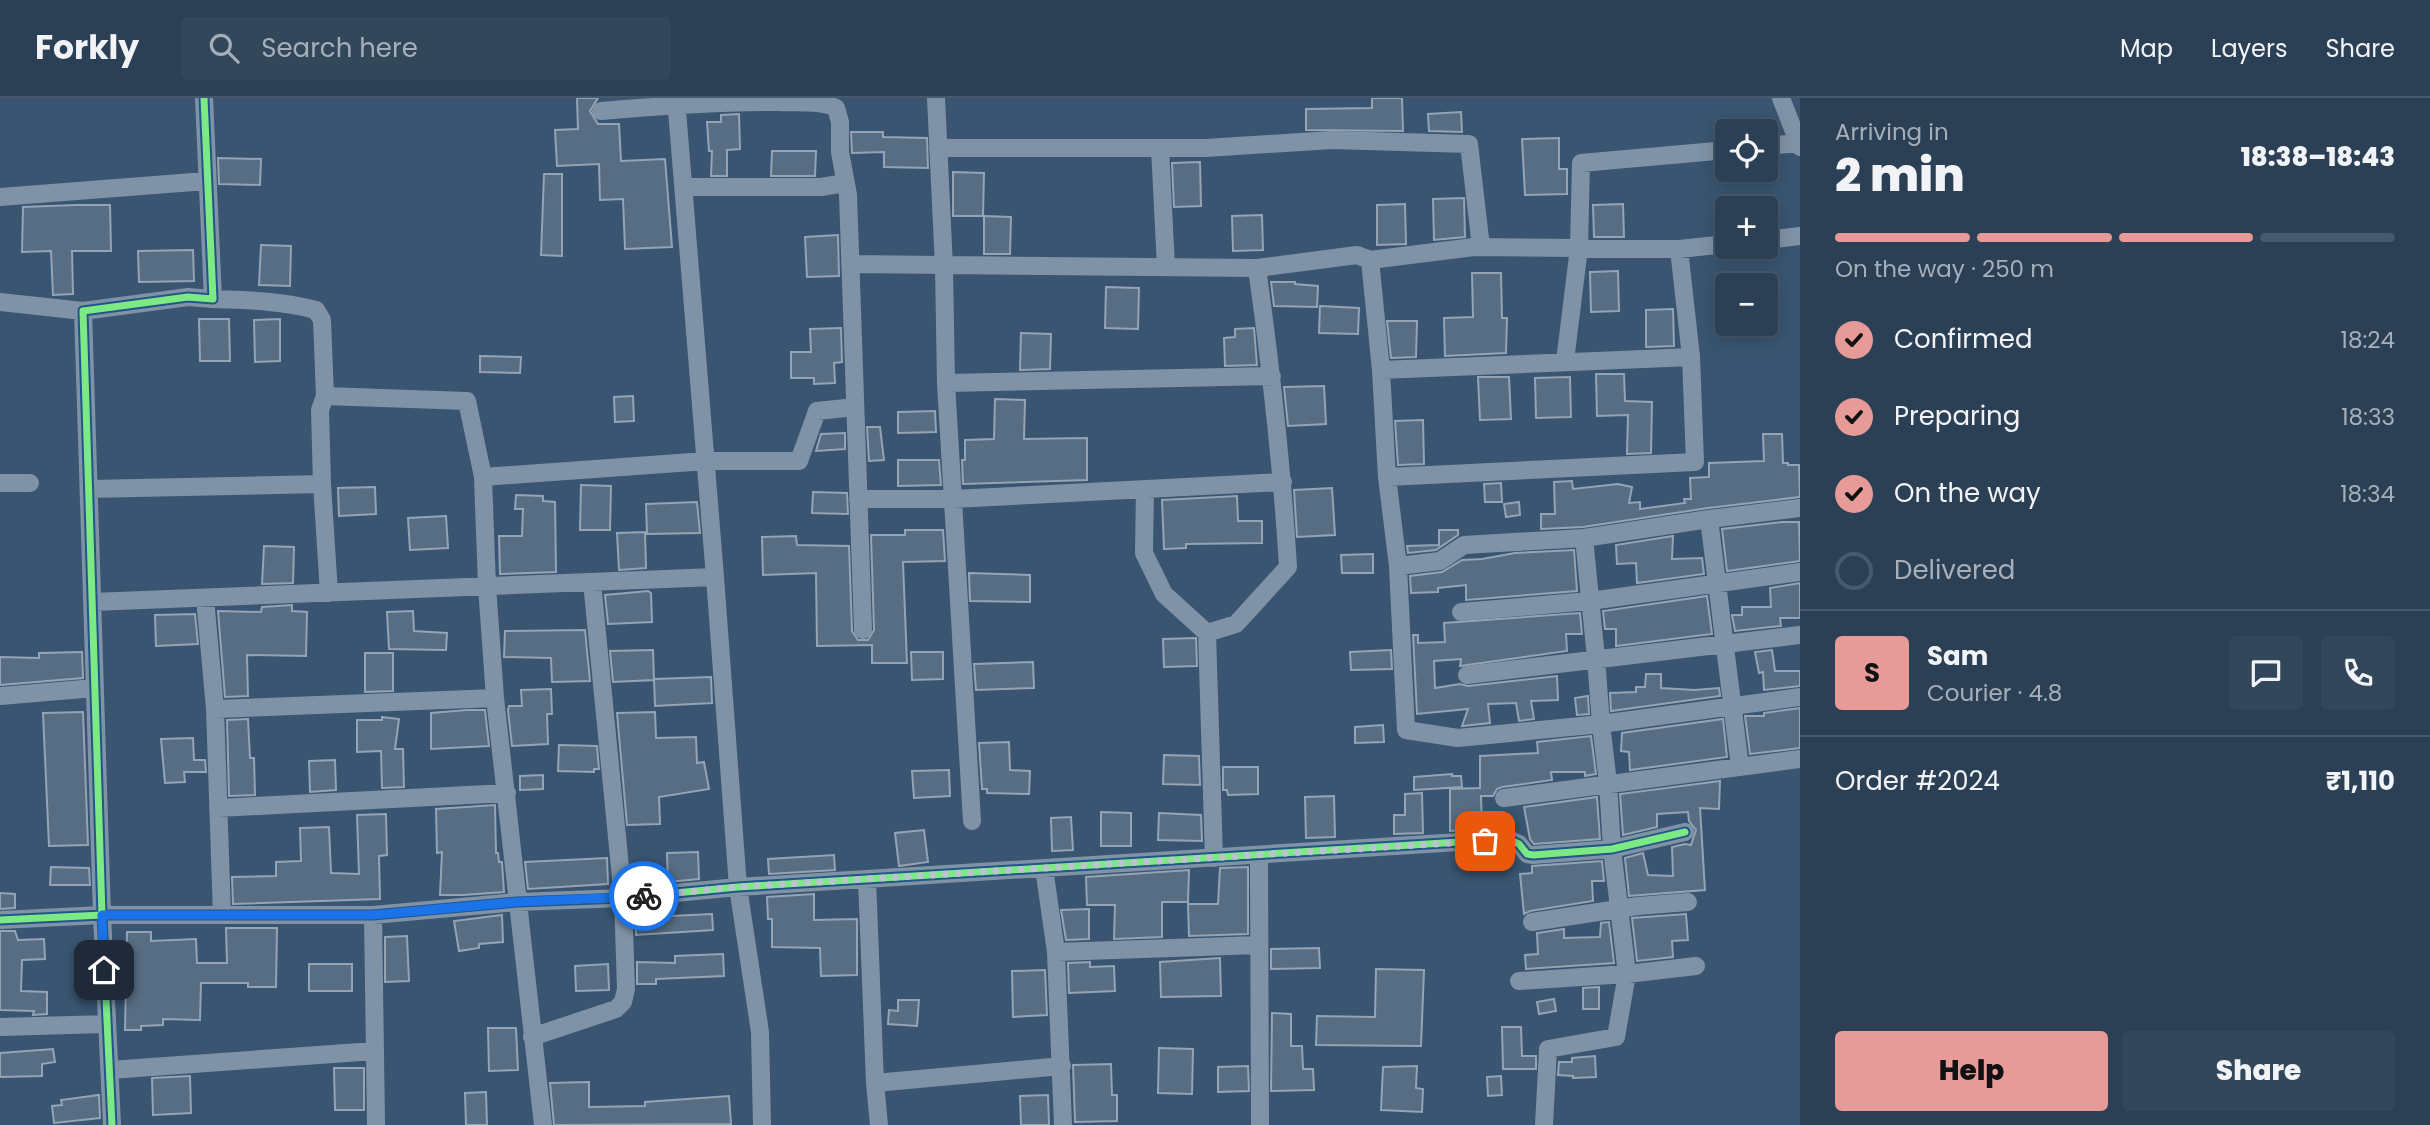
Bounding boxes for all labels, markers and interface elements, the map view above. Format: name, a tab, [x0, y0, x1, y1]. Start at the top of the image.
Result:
search box	[181, 17, 671, 80]
text: Forkly	[35, 24, 139, 71]
icon: search	[205, 29, 243, 67]
text: Search here	[261, 30, 418, 66]
text: Map	[2120, 32, 2173, 65]
text: Layers	[2211, 32, 2287, 65]
text: Share	[2325, 32, 2395, 65]
text: Arriving in	[1835, 116, 1949, 148]
map controls	[1715, 119, 1778, 336]
button: locate	[1715, 119, 1778, 182]
text: 18:38–18:43	[2241, 139, 2395, 175]
text: 2 min	[1835, 143, 1965, 207]
button: +	[1715, 196, 1778, 259]
text: On the way · 250 m	[1835, 253, 2054, 285]
button: −	[1715, 273, 1778, 336]
icon: check	[1835, 321, 1873, 359]
text: Confirmed	[1894, 321, 2032, 357]
text: 18:24	[2341, 324, 2395, 356]
icon: check	[1835, 398, 1873, 436]
text: Preparing	[1894, 398, 2020, 434]
text: 18:33	[2341, 401, 2395, 433]
icon: check	[1835, 475, 1873, 513]
text: On the way	[1894, 475, 2041, 511]
text: 18:34	[2340, 478, 2395, 510]
text: Delivered	[1894, 552, 2015, 588]
button: chat	[2229, 636, 2303, 710]
button: phone	[2321, 636, 2395, 710]
text: Sam	[1927, 638, 1988, 674]
text: S	[1864, 655, 1880, 691]
text: Courier · 4.8	[1927, 677, 2062, 709]
text: Order #2024	[1835, 763, 2000, 799]
text: ₹1,110	[2326, 763, 2395, 799]
pin	[1455, 811, 1515, 871]
icon: bag	[1466, 822, 1504, 860]
courier	[609, 861, 679, 931]
icon: bike	[625, 877, 663, 915]
pin	[74, 940, 134, 1000]
icon: home	[85, 951, 123, 989]
button: Help	[1835, 1031, 2108, 1111]
button: Share	[2122, 1031, 2395, 1111]

